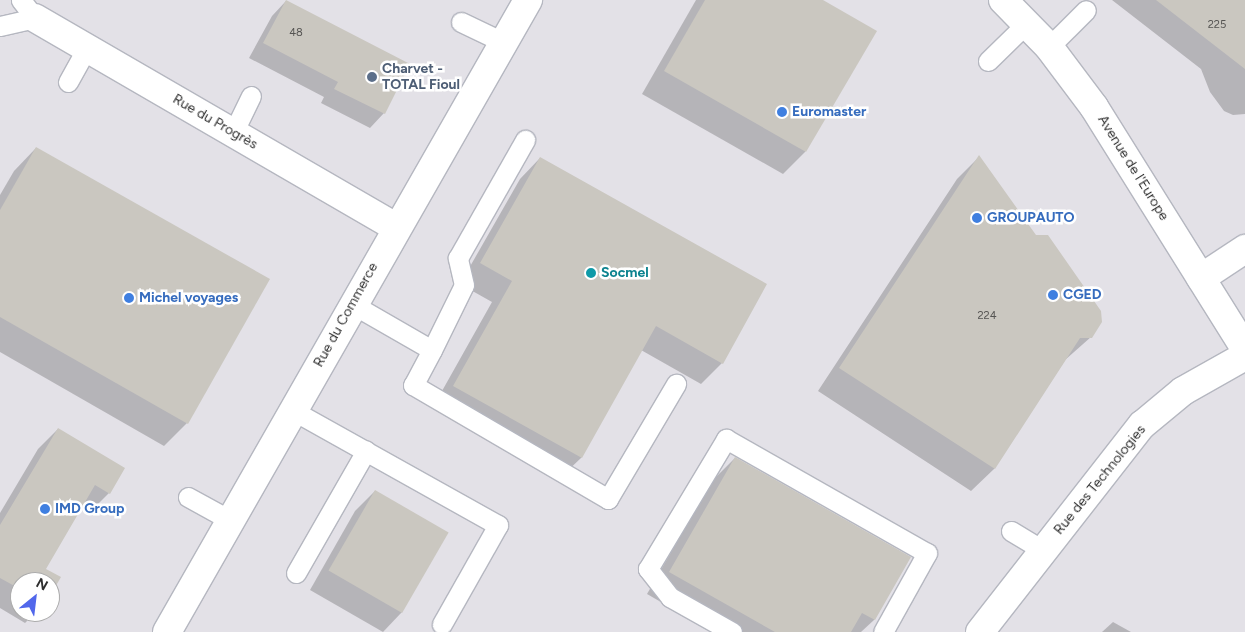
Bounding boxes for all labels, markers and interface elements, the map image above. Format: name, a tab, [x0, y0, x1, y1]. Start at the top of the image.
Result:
house number: 225	[1208, 18, 1226, 32]
house number: 48	[289, 26, 303, 40]
place label: Charvet - TOTAL Fioul	[382, 61, 460, 94]
marker: Charvet - TOTAL Fioul	[366, 71, 378, 83]
street label: Rue du Progrès	[170, 91, 260, 153]
place label: Euromaster	[792, 104, 866, 120]
marker: Euromaster	[776, 106, 788, 118]
street label: Avenue de l'Europe	[1094, 112, 1172, 224]
place label: GROUPAUTO	[987, 210, 1075, 226]
marker: GROUPAUTO	[971, 212, 983, 224]
street label: Rue du Commerce	[310, 260, 382, 370]
place label: Socmel	[601, 265, 649, 281]
marker: Socmel	[585, 267, 597, 279]
place label: CGED	[1063, 287, 1102, 303]
marker: CGED	[1047, 289, 1059, 301]
place label: Michel voyages	[139, 290, 238, 306]
marker: Michel voyages	[123, 292, 135, 304]
house number: 224	[977, 309, 997, 323]
street label: Rue des Technologies	[1051, 422, 1149, 538]
place label: IMD Group	[55, 501, 124, 517]
marker: IMD Group	[39, 503, 51, 515]
north arrow	[10, 572, 60, 622]
text: N	[33, 574, 51, 594]

